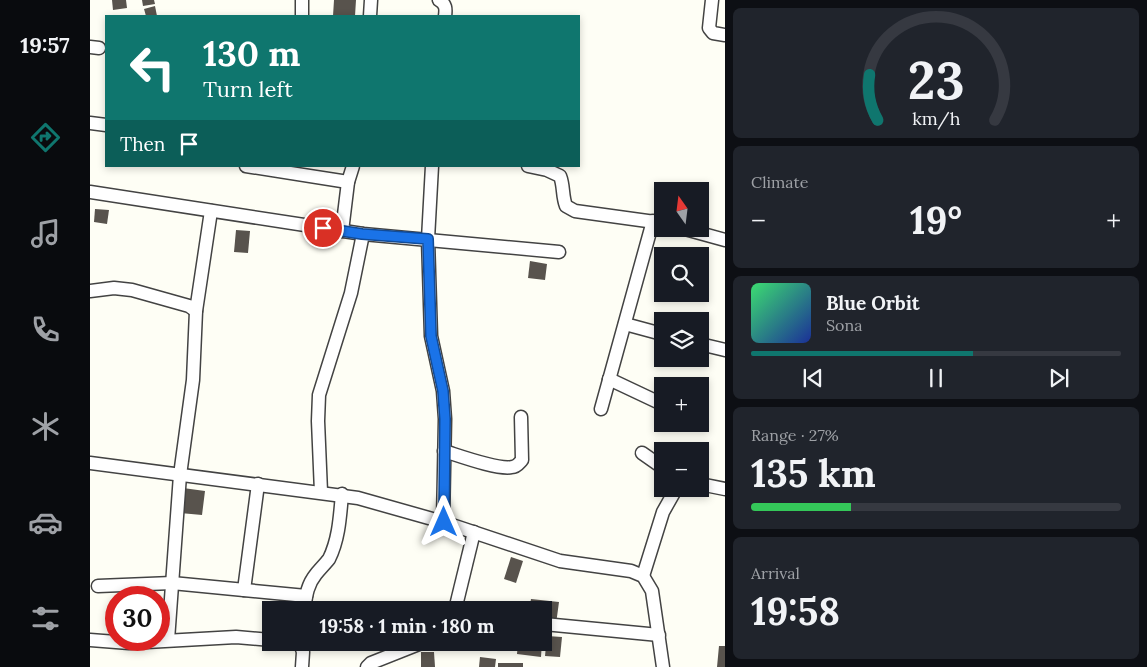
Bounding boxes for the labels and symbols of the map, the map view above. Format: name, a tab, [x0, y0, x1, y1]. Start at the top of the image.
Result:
north arrow	[654, 182, 709, 238]
pin	[302, 207, 344, 249]
position arrow	[417, 495, 469, 547]
speed limit sign: 30	[105, 586, 170, 651]

